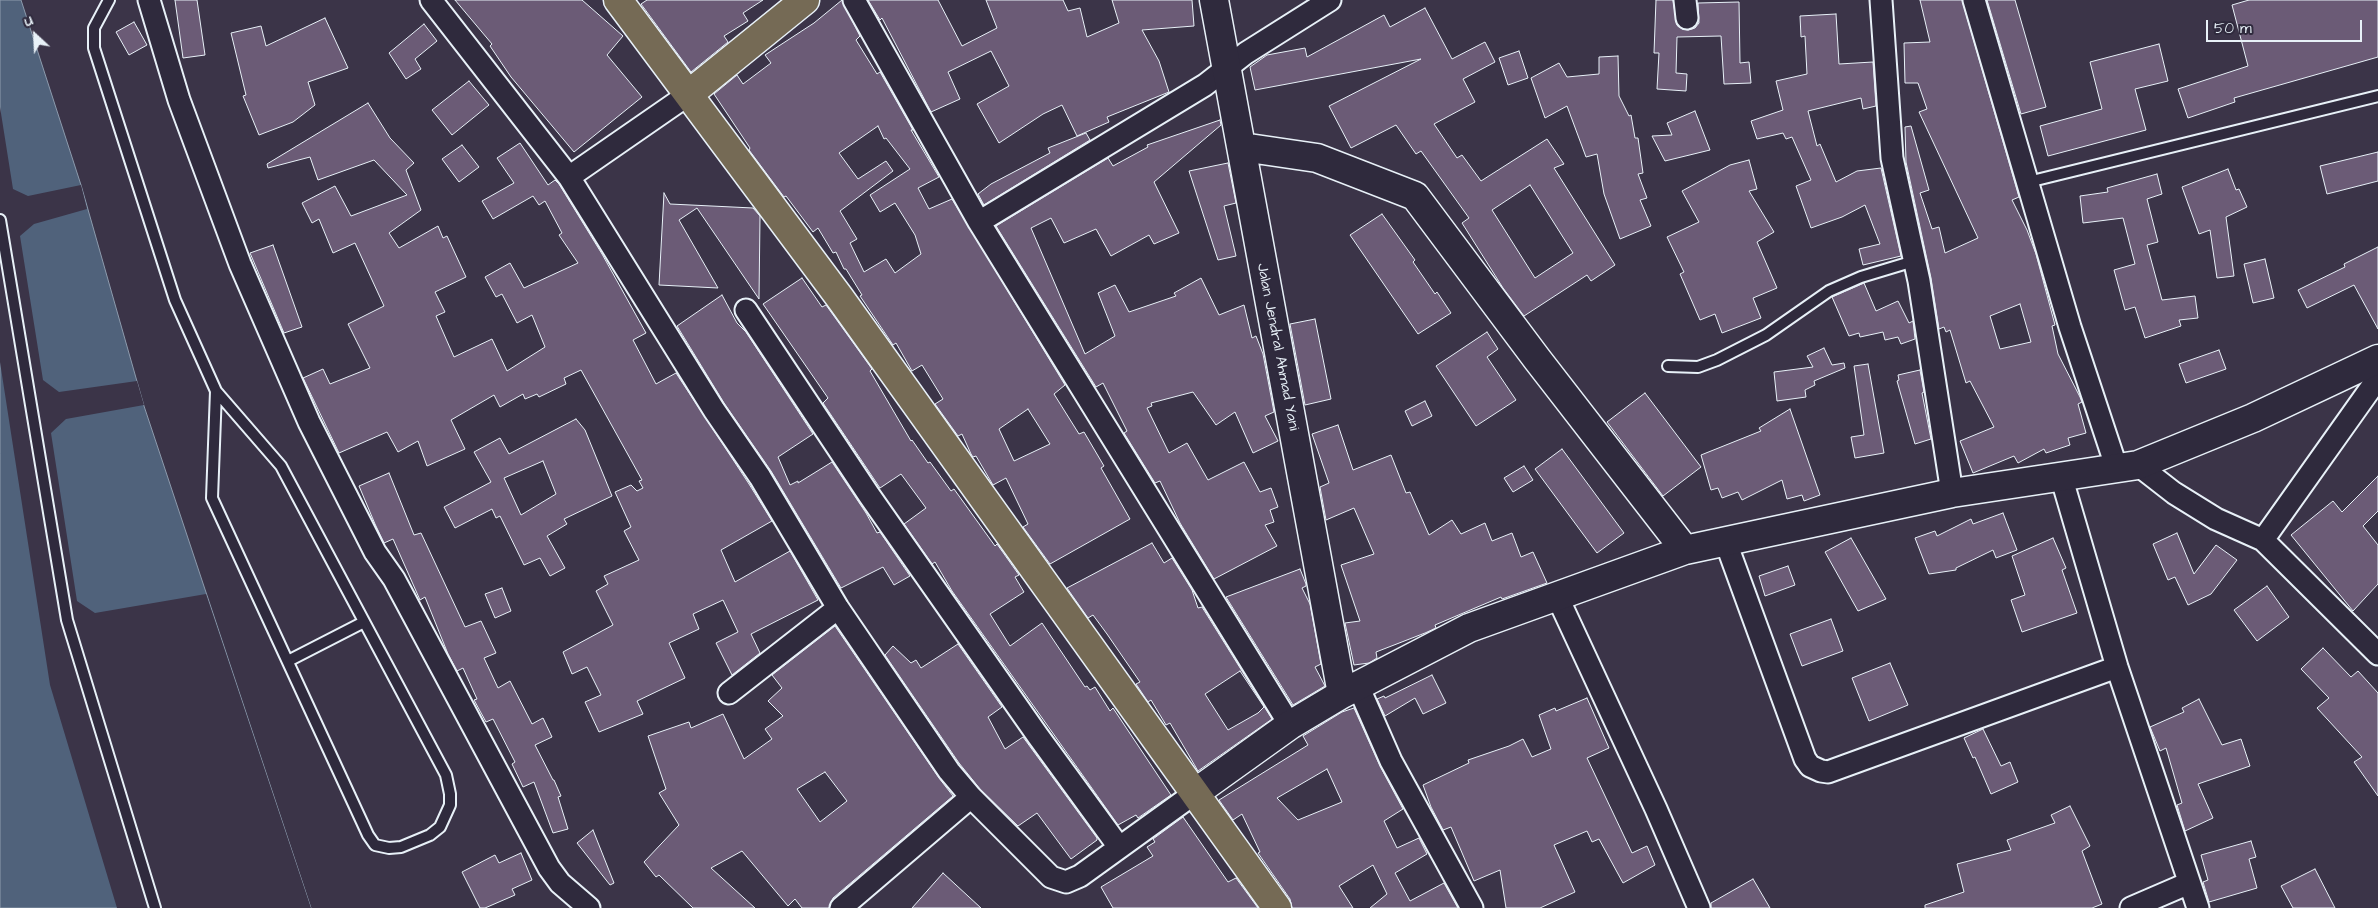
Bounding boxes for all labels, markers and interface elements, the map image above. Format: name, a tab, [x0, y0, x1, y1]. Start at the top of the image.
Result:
north arrow	[10, 10, 60, 60]
scale bar	[2208, 10, 2364, 42]
text: U	[21, 11, 36, 32]
text: 50 m	[2214, 18, 2252, 39]
street label: Jalan Jendral Ahmad Yani	[1252, 262, 1302, 432]

